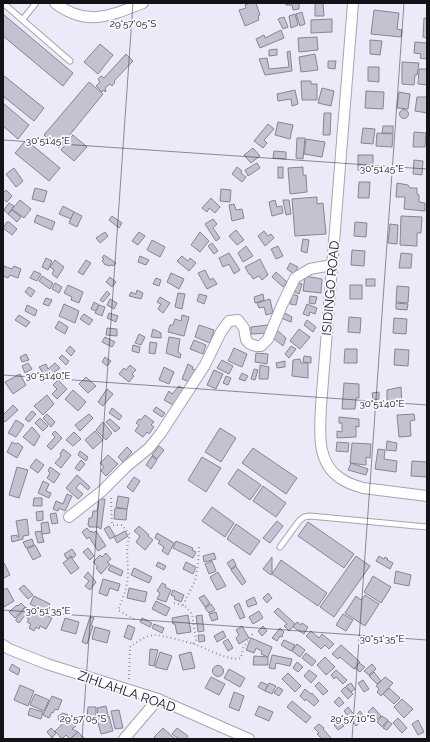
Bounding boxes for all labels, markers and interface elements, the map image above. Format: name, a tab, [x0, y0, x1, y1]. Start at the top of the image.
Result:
text: 29°57'05"S	[110, 18, 156, 29]
text: 30°51'45"E	[26, 135, 70, 146]
text: 30°51'45"E	[360, 163, 404, 174]
street label: ISIDINGO ROAD	[319, 240, 342, 336]
text: 30°51'40"E	[25, 370, 71, 381]
text: 30°51'40"E	[359, 398, 405, 409]
text: 30°51'35"E	[26, 605, 70, 616]
text: 30°51'35"E	[360, 633, 404, 644]
street label: ZIHLAHLA ROAD	[76, 668, 178, 715]
text: 29°57'05"S	[60, 713, 106, 724]
text: 29°57'10"S	[330, 713, 376, 724]

